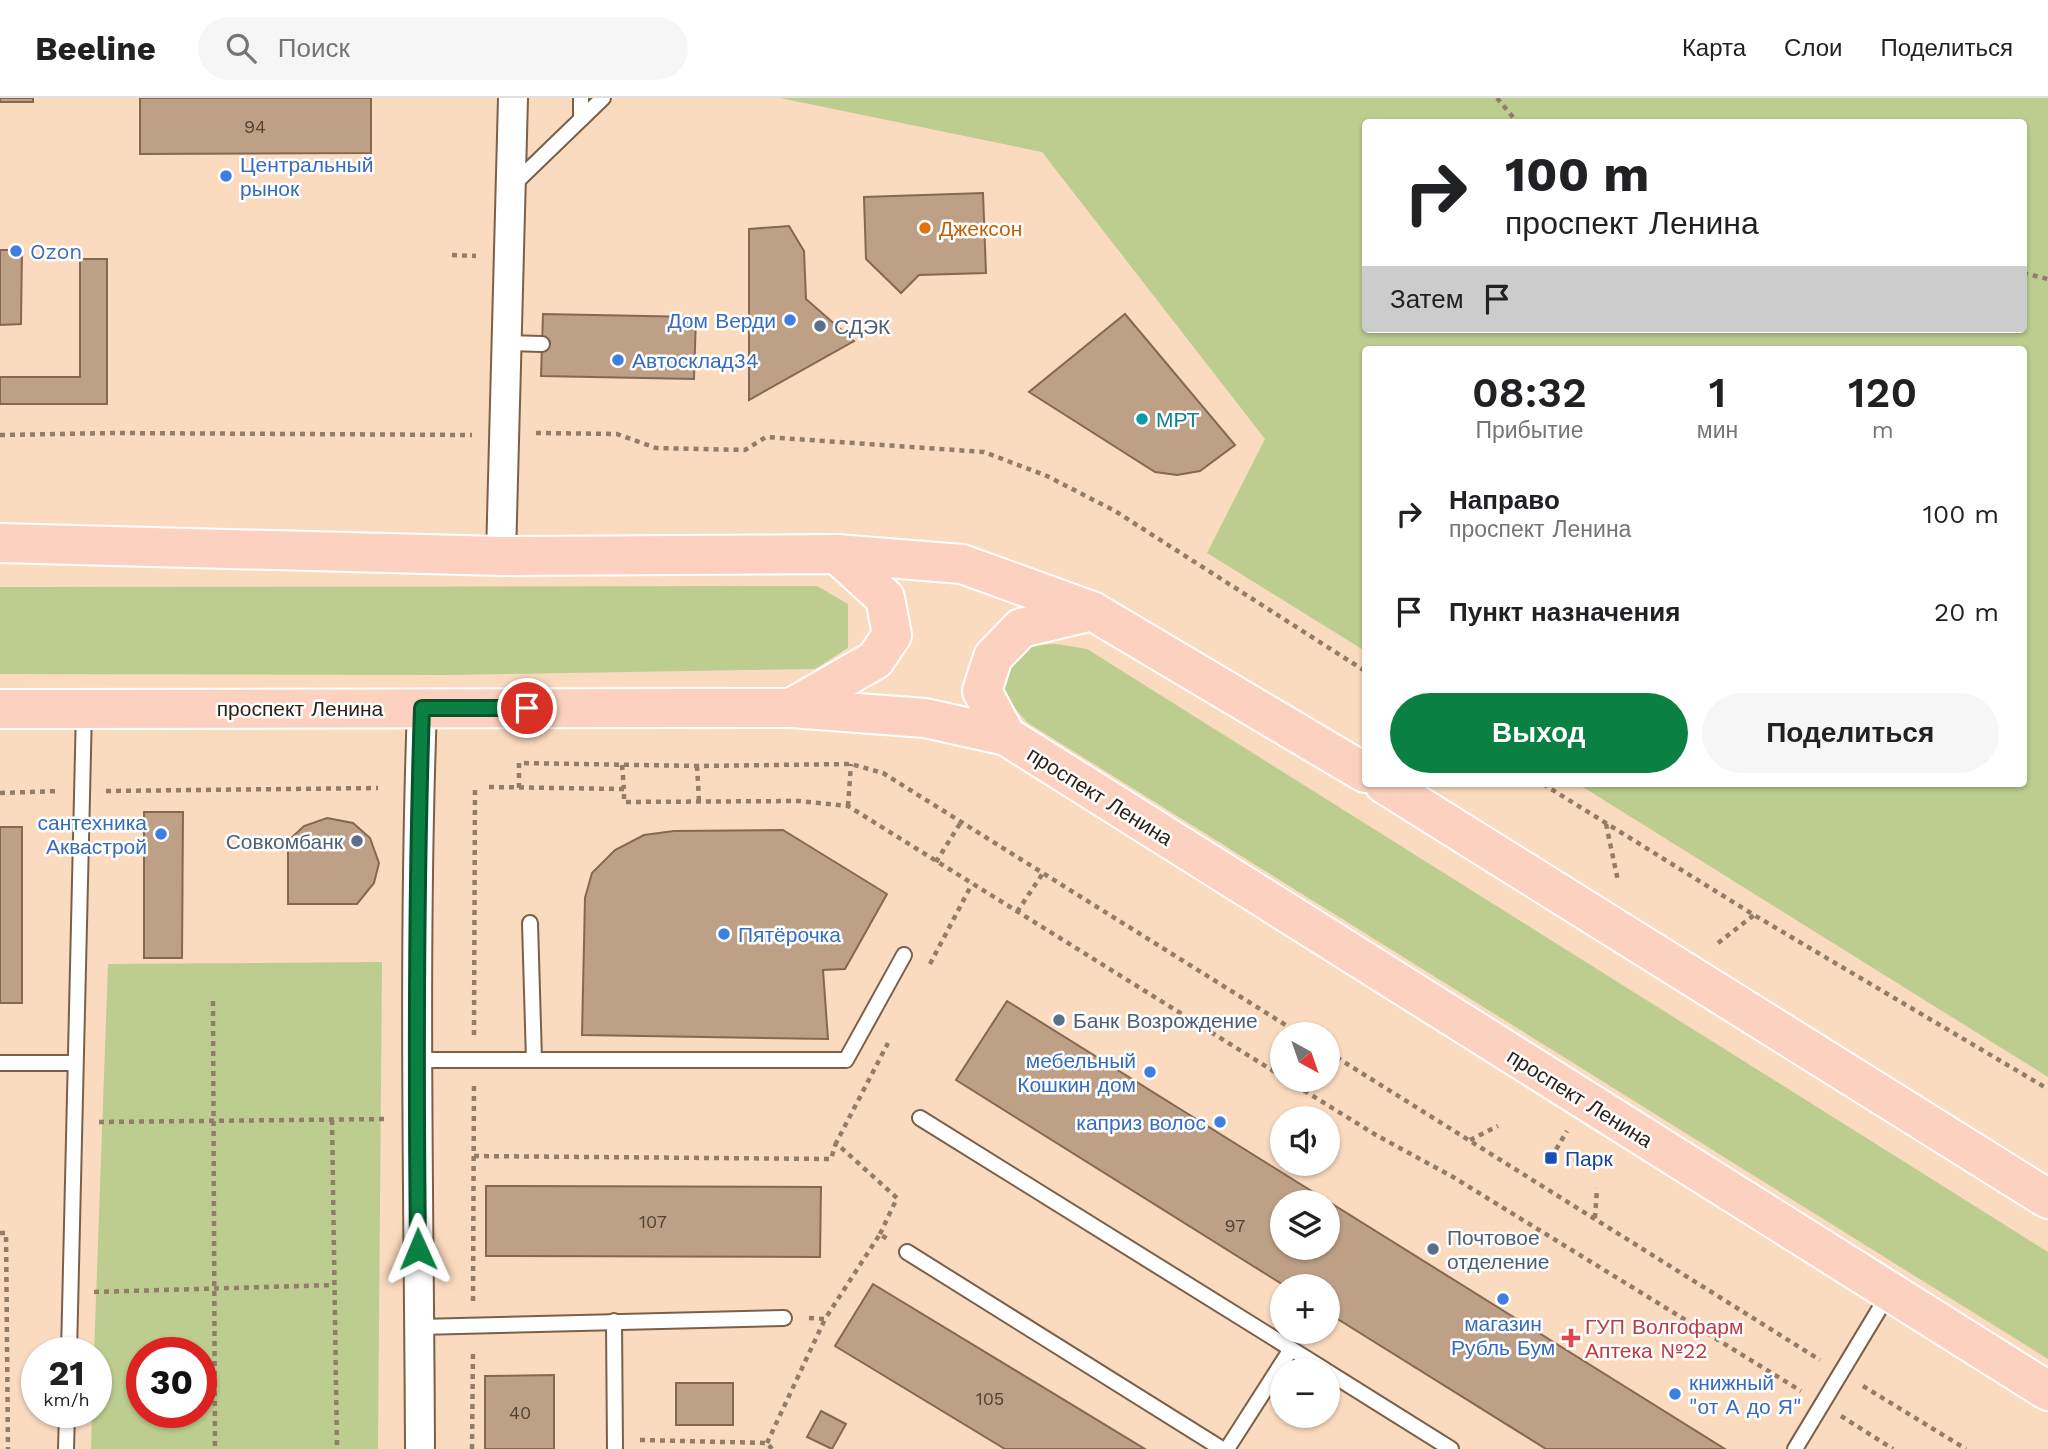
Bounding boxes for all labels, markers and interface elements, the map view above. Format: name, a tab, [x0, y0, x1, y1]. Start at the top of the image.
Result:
search box	[198, 17, 688, 80]
text: Beeline	[35, 29, 156, 68]
icon: search	[222, 29, 260, 67]
text: Поиск	[278, 33, 350, 63]
text: Карта	[1682, 34, 1746, 62]
text: Слои	[1784, 34, 1842, 62]
text: Поделиться	[1880, 34, 2013, 62]
house number: 94	[244, 116, 266, 137]
text: 100 m	[1505, 145, 1649, 203]
icon: right	[1390, 147, 1481, 238]
place label: Центральный рынок	[240, 152, 373, 201]
marker: Центральный рынок	[218, 168, 234, 184]
text: проспект Ленина	[1505, 204, 1759, 242]
place label: Джексон	[939, 216, 1022, 241]
marker: Джексон	[917, 220, 933, 236]
place label: Ozon	[30, 239, 82, 264]
marker: Ozon	[8, 243, 24, 259]
icon: arrive	[1478, 280, 1516, 318]
text: Затем	[1390, 284, 1464, 314]
place label: Дом Верди	[667, 308, 776, 333]
marker: Дом Верди	[782, 312, 798, 328]
place label: СДЭК	[834, 314, 891, 339]
marker: СДЭК	[812, 318, 828, 334]
place label: Автосклад34	[632, 348, 759, 373]
marker: Автосклад34	[610, 352, 626, 368]
text: 08:32	[1472, 368, 1587, 417]
text: 1	[1709, 368, 1726, 417]
text: 120	[1848, 368, 1917, 417]
place label: МРТ	[1156, 407, 1200, 432]
marker: МРТ	[1134, 411, 1150, 427]
text: Прибытие	[1475, 417, 1583, 444]
text: мин	[1697, 417, 1738, 444]
text: m	[1872, 417, 1894, 444]
text: Направо	[1449, 485, 1560, 515]
icon: right	[1390, 495, 1428, 533]
text: 100 m	[1923, 499, 1999, 529]
text: проспект Ленина	[1449, 516, 1631, 543]
icon: arrive	[1390, 593, 1428, 631]
text: Пункт назначения	[1449, 597, 1680, 627]
text: 20 m	[1934, 597, 1999, 627]
pin	[497, 678, 557, 738]
icon: arrive	[508, 689, 546, 727]
button: Выход	[1390, 693, 1688, 773]
button: Поделиться	[1702, 693, 1999, 773]
street label: проспект Ленина	[217, 696, 384, 721]
street label: проспект Ленина	[1023, 741, 1178, 851]
place label: сантехника Аквастрой	[37, 810, 147, 859]
marker: сантехника Аквастрой	[153, 826, 169, 842]
place label: Совкомбанк	[226, 829, 344, 854]
marker: Совкомбанк	[349, 833, 365, 849]
place label: Пятёрочка	[738, 922, 841, 947]
marker: Пятёрочка	[716, 926, 732, 942]
place label: Банк Возрождение	[1073, 1008, 1258, 1033]
marker: Банк Возрождение	[1051, 1012, 1067, 1028]
north arrow	[1270, 1022, 1340, 1092]
map controls	[1270, 1022, 1340, 1428]
street label: проспект Ленина	[1503, 1043, 1658, 1153]
place label: мебельный Кошкин дом	[1017, 1048, 1136, 1097]
marker: мебельный Кошкин дом	[1142, 1064, 1158, 1080]
button: sound	[1270, 1106, 1340, 1176]
place label: каприз волос	[1076, 1110, 1206, 1135]
marker: каприз волос	[1212, 1114, 1228, 1130]
place label: Парк	[1565, 1146, 1613, 1171]
marker: Парк	[1543, 1150, 1559, 1166]
button: layers	[1270, 1190, 1340, 1260]
house number: 107	[639, 1211, 667, 1232]
position arrow	[381, 1212, 455, 1286]
house number: 97	[1225, 1215, 1245, 1236]
place label: Почтовое отделение	[1447, 1225, 1549, 1274]
marker: Почтовое отделение	[1425, 1241, 1441, 1257]
button: +	[1270, 1274, 1340, 1344]
marker: магазин Рубль Бум	[1495, 1291, 1511, 1307]
place label: магазин Рубль Бум	[1451, 1311, 1555, 1360]
place label: ГУП Волгофарм Аптека №22	[1585, 1314, 1743, 1363]
marker: ГУП Волгофарм Аптека №22	[1563, 1330, 1579, 1346]
speed limit sign: 30	[126, 1337, 217, 1428]
text: 21	[49, 1352, 84, 1394]
button: −	[1270, 1358, 1340, 1428]
place label: книжный "от А до Я"	[1689, 1370, 1801, 1419]
marker: книжный "от А до Я"	[1667, 1386, 1683, 1402]
house number: 105	[976, 1388, 1004, 1409]
text: km/h	[43, 1389, 90, 1410]
house number: 40	[509, 1402, 531, 1423]

